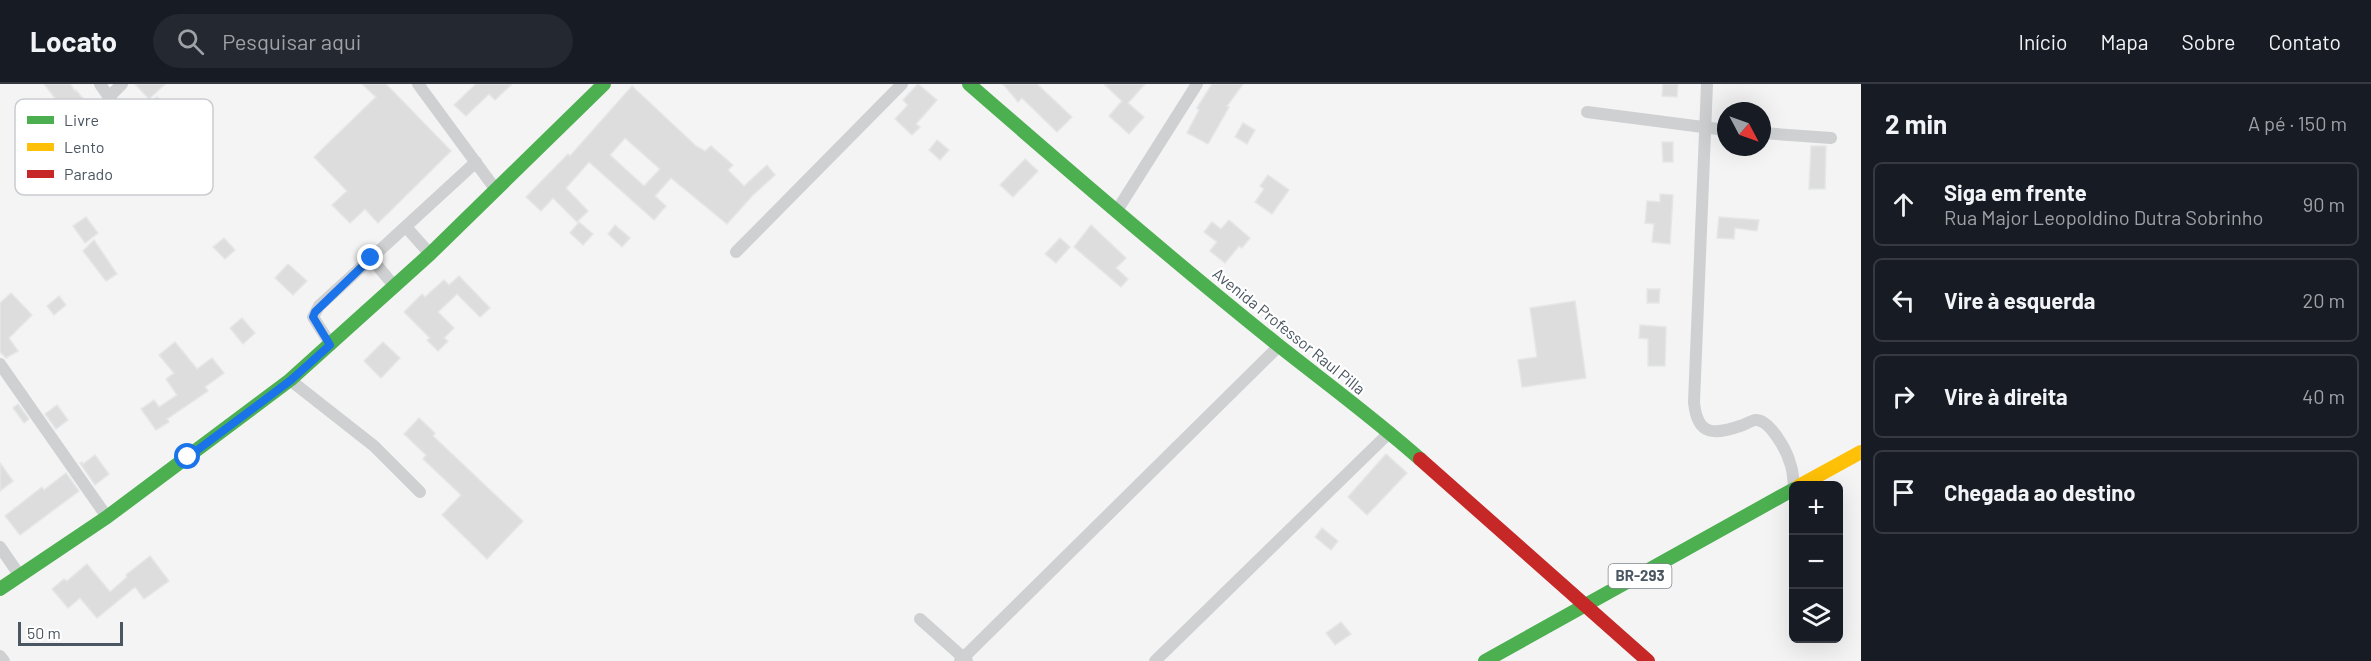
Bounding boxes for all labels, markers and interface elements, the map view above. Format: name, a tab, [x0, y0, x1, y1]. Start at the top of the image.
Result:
search box	[153, 14, 573, 68]
text: Locato	[30, 24, 117, 58]
icon: search	[174, 25, 207, 58]
text: Pesquisar aqui	[222, 28, 361, 54]
text: Início	[2019, 29, 2067, 54]
text: Mapa	[2100, 29, 2149, 54]
text: Sobre	[2182, 29, 2235, 54]
text: Contato	[2268, 29, 2341, 54]
legend	[15, 99, 213, 195]
north arrow	[1717, 102, 1771, 156]
text: 2 min	[1885, 108, 1947, 139]
text: Livre	[64, 110, 99, 129]
text: A pé · 150 m	[2248, 111, 2347, 135]
text: Lento	[64, 137, 105, 156]
text: Parado	[64, 164, 113, 183]
text: Siga em frente	[1944, 179, 2087, 205]
icon: ahead	[1887, 188, 1920, 221]
text: 90 m	[2303, 192, 2345, 216]
text: Rua Major Leopoldino Dutra Sobrinho	[1944, 205, 2263, 229]
route end	[357, 244, 383, 270]
street label: Avenida Professor Raul Pilla	[1209, 263, 1369, 398]
icon: left	[1887, 284, 1920, 317]
text: Vire à esquerda	[1944, 287, 2095, 313]
text: 20 m	[2302, 288, 2345, 312]
icon: right	[1887, 380, 1920, 413]
text: Vire à direita	[1944, 383, 2068, 409]
text: 40 m	[2302, 384, 2345, 408]
route start	[174, 443, 200, 469]
icon: arrive	[1887, 476, 1920, 509]
text: Chegada ao destino	[1944, 479, 2135, 505]
map controls	[1789, 481, 1843, 643]
button: +	[1789, 481, 1843, 535]
button: −	[1789, 535, 1843, 589]
road number: BR-293	[1608, 564, 1672, 588]
button: layers	[1789, 589, 1843, 643]
scale bar	[18, 619, 123, 646]
text: 50 m	[27, 623, 61, 642]

